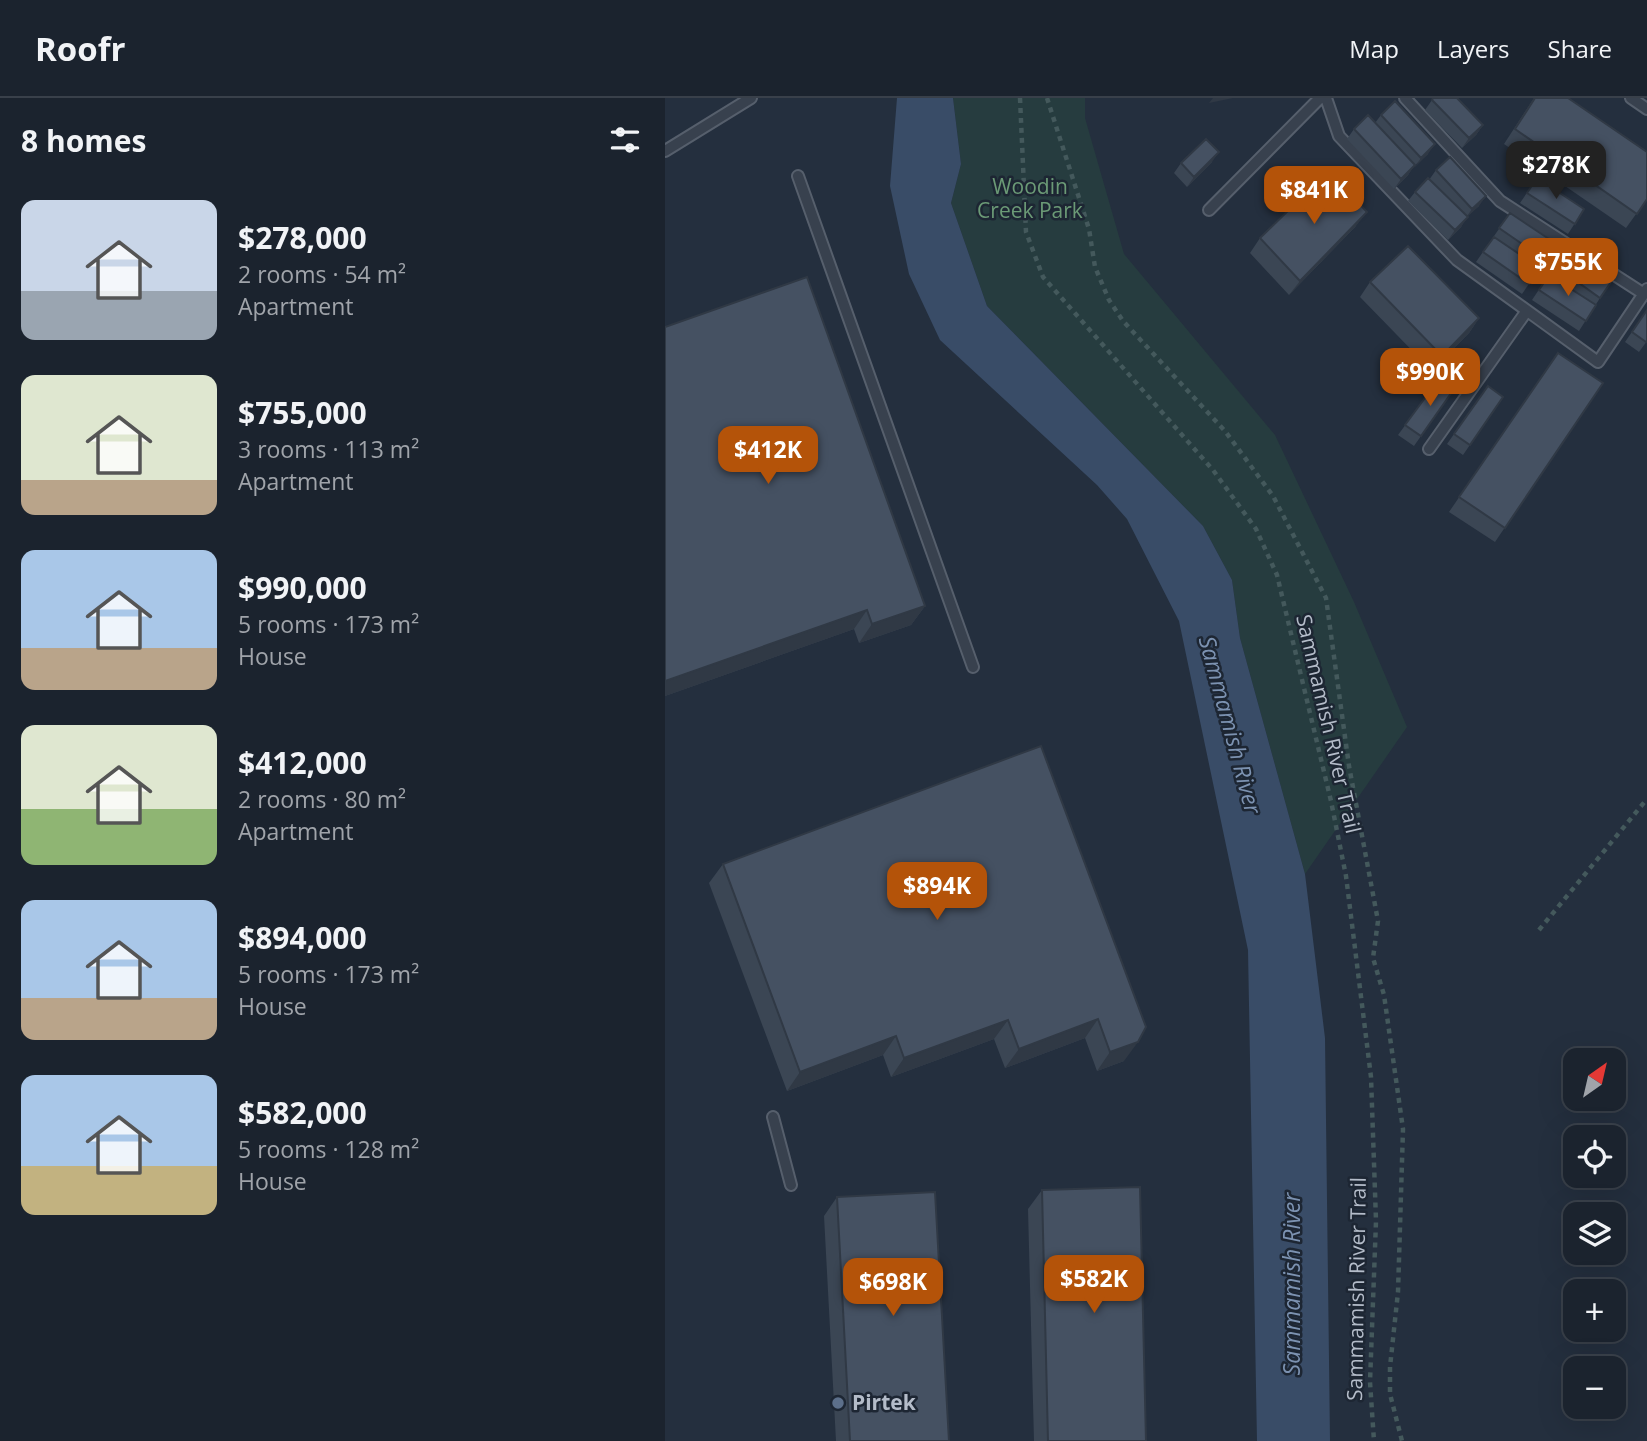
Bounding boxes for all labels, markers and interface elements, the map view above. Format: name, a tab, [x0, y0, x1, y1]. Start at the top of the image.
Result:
text: Roofr	[35, 26, 125, 71]
text: Map	[1349, 32, 1399, 65]
text: Layers	[1437, 32, 1510, 65]
text: Share	[1548, 32, 1612, 65]
text: 8 homes	[21, 120, 146, 161]
icon: filters	[606, 121, 644, 159]
pin: $278K	[1507, 141, 1605, 201]
text: $278K	[1522, 148, 1590, 180]
pin: $841K	[1265, 166, 1363, 226]
park label: Woodin Creek Park	[977, 172, 1083, 224]
text: $841K	[1280, 173, 1348, 205]
text: $278,000	[238, 217, 367, 258]
icon: home	[77, 228, 161, 312]
pin: $755K	[1519, 238, 1617, 298]
text: $755K	[1534, 245, 1602, 277]
text: 2 rooms · 54 m²	[238, 258, 406, 290]
text: Apartment	[238, 290, 354, 322]
pin: $990K	[1381, 348, 1479, 408]
text: $990K	[1396, 355, 1464, 387]
text: $755,000	[238, 392, 367, 433]
icon: home	[77, 403, 161, 487]
pin: $412K	[719, 426, 817, 486]
text: 3 rooms · 113 m²	[238, 433, 419, 465]
text: $412K	[734, 433, 802, 465]
text: Apartment	[238, 465, 354, 497]
text: $990,000	[238, 567, 367, 608]
icon: home	[77, 578, 161, 662]
text: 5 rooms · 173 m²	[238, 608, 419, 640]
street label: Sammamish River Trail	[1290, 612, 1368, 836]
water label: Sammamish River	[1192, 632, 1270, 818]
text: House	[238, 640, 307, 672]
text: $412,000	[238, 742, 367, 783]
icon: home	[77, 753, 161, 837]
text: 2 rooms · 80 m²	[238, 783, 406, 815]
text: Apartment	[238, 815, 354, 847]
pin: $894K	[888, 862, 986, 922]
text: $894K	[903, 869, 971, 901]
text: $894,000	[238, 917, 367, 958]
icon: home	[77, 928, 161, 1012]
text: 5 rooms · 173 m²	[238, 958, 419, 990]
text: House	[238, 990, 307, 1022]
north arrow	[1563, 1048, 1626, 1111]
map controls	[1563, 1048, 1626, 1419]
text: $582,000	[238, 1092, 367, 1133]
icon: home	[77, 1103, 161, 1187]
button: locate	[1563, 1125, 1626, 1188]
text: 5 rooms · 128 m²	[238, 1133, 419, 1165]
text: House	[238, 1165, 307, 1197]
street label: Sammamish River Trail	[1340, 1177, 1372, 1401]
water label: Sammamish River	[1275, 1192, 1307, 1375]
button: layers	[1563, 1202, 1626, 1265]
pin: $582K	[1045, 1256, 1143, 1315]
pin: $698K	[844, 1258, 942, 1318]
text: $582K	[1060, 1262, 1128, 1294]
text: $698K	[859, 1265, 927, 1297]
button: +	[1563, 1279, 1626, 1342]
button: −	[1563, 1356, 1626, 1419]
place label: Pirtek	[852, 1388, 917, 1416]
marker: Pirtek	[830, 1395, 846, 1411]

